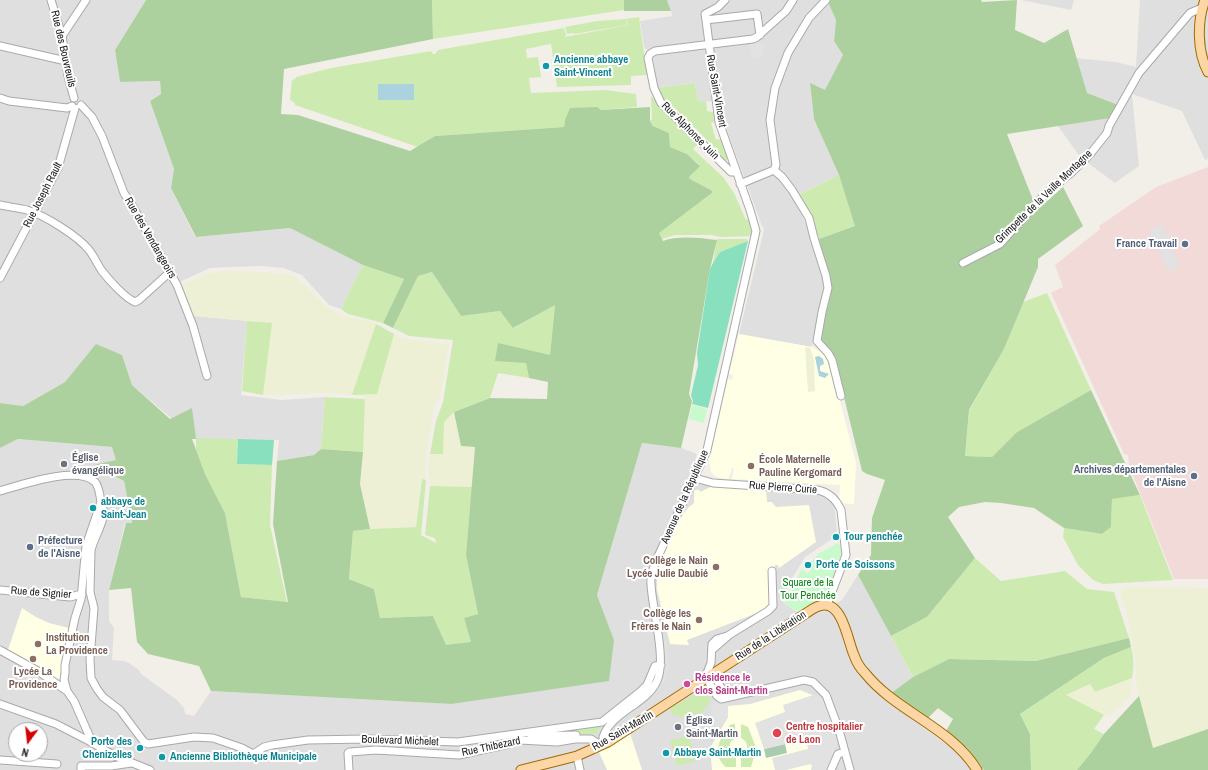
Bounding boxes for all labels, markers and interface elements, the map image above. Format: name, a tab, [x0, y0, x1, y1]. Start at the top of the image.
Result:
street label: Rue des Bouvreuils	[48, 9, 78, 89]
place label: Ancienne abbaye Saint-Vincent	[554, 53, 628, 79]
street label: Rue Saint-Vincent	[703, 54, 729, 128]
marker: Ancienne abbaye Saint-Vincent	[541, 61, 551, 71]
street label: Rue Alphonse Juin	[658, 99, 722, 163]
street label: Grimpette de la Veille Montagne	[993, 147, 1095, 247]
street label: Rue Joseph Rault	[21, 160, 65, 230]
street label: Rue des Vendangeoirs	[121, 195, 179, 281]
place label: France Travail	[1116, 237, 1177, 251]
marker: France Travail	[1180, 239, 1190, 249]
street label: Avenue de la République	[658, 448, 712, 546]
place label: Église évangélique	[72, 451, 124, 477]
place label: École Maternelle Pauline Kergomard	[759, 453, 842, 479]
marker: Église évangélique	[59, 459, 69, 469]
marker: École Maternelle Pauline Kergomard	[746, 461, 756, 471]
place label: Archives départementales de l'Aisne	[1074, 463, 1186, 489]
marker: Archives départementales de l'Aisne	[1189, 471, 1199, 481]
street label: Rue Pierre Curie	[749, 479, 817, 497]
place label: abbaye de Saint-Jean	[101, 495, 147, 521]
marker: abbaye de Saint-Jean	[88, 503, 98, 513]
place label: Tour penchée	[844, 530, 902, 544]
marker: Tour penchée	[831, 532, 841, 542]
place label: Préfecture de l'Aisne	[38, 534, 83, 560]
marker: Préfecture de l'Aisne	[25, 542, 35, 552]
place label: Collège le Nain Lycée Julie Daubié	[627, 554, 708, 580]
place label: Porte de Soissons	[816, 558, 895, 572]
marker: Porte de Soissons	[803, 560, 813, 570]
marker: Collège le Nain Lycée Julie Daubié	[711, 562, 721, 572]
park label: Square de la Tour Penchée	[780, 576, 836, 602]
street label: Rue de Signier	[10, 584, 72, 602]
place label: Collège les Frères le Nain	[631, 607, 691, 633]
street label: Rue de la Libération	[733, 608, 809, 664]
marker: Collège les Frères le Nain	[694, 615, 704, 625]
place label: Institution La Providence	[46, 631, 108, 657]
marker: Institution La Providence	[33, 639, 43, 649]
marker: Lycée La Providence	[28, 654, 38, 664]
place label: Lycée La Providence	[9, 665, 57, 691]
place label: Résidence le clos Saint-Martin	[695, 671, 768, 697]
marker: Résidence le clos Saint-Martin	[682, 679, 692, 689]
street label: Rue Saint-Martin	[590, 708, 656, 754]
place label: Église Saint-Martin	[686, 714, 738, 740]
place label: Centre hospitalier de Laon	[786, 720, 863, 746]
north arrow	[8, 722, 48, 762]
marker: Église Saint-Martin	[673, 722, 683, 732]
marker: Centre hospitalier de Laon	[771, 727, 783, 739]
street label: Boulevard Michelet	[361, 733, 439, 749]
street label: Rue Thibezard	[460, 734, 522, 760]
place label: Porte des Chenizelles	[82, 735, 132, 761]
marker: Porte des Chenizelles	[135, 743, 145, 753]
text: N	[20, 745, 30, 760]
place label: Abbaye Saint-Martin	[674, 746, 761, 760]
marker: Abbaye Saint-Martin	[661, 748, 671, 758]
place label: Ancienne Bibliothèque Municipale	[170, 750, 317, 764]
marker: Ancienne Bibliothèque Municipale	[157, 752, 167, 762]

